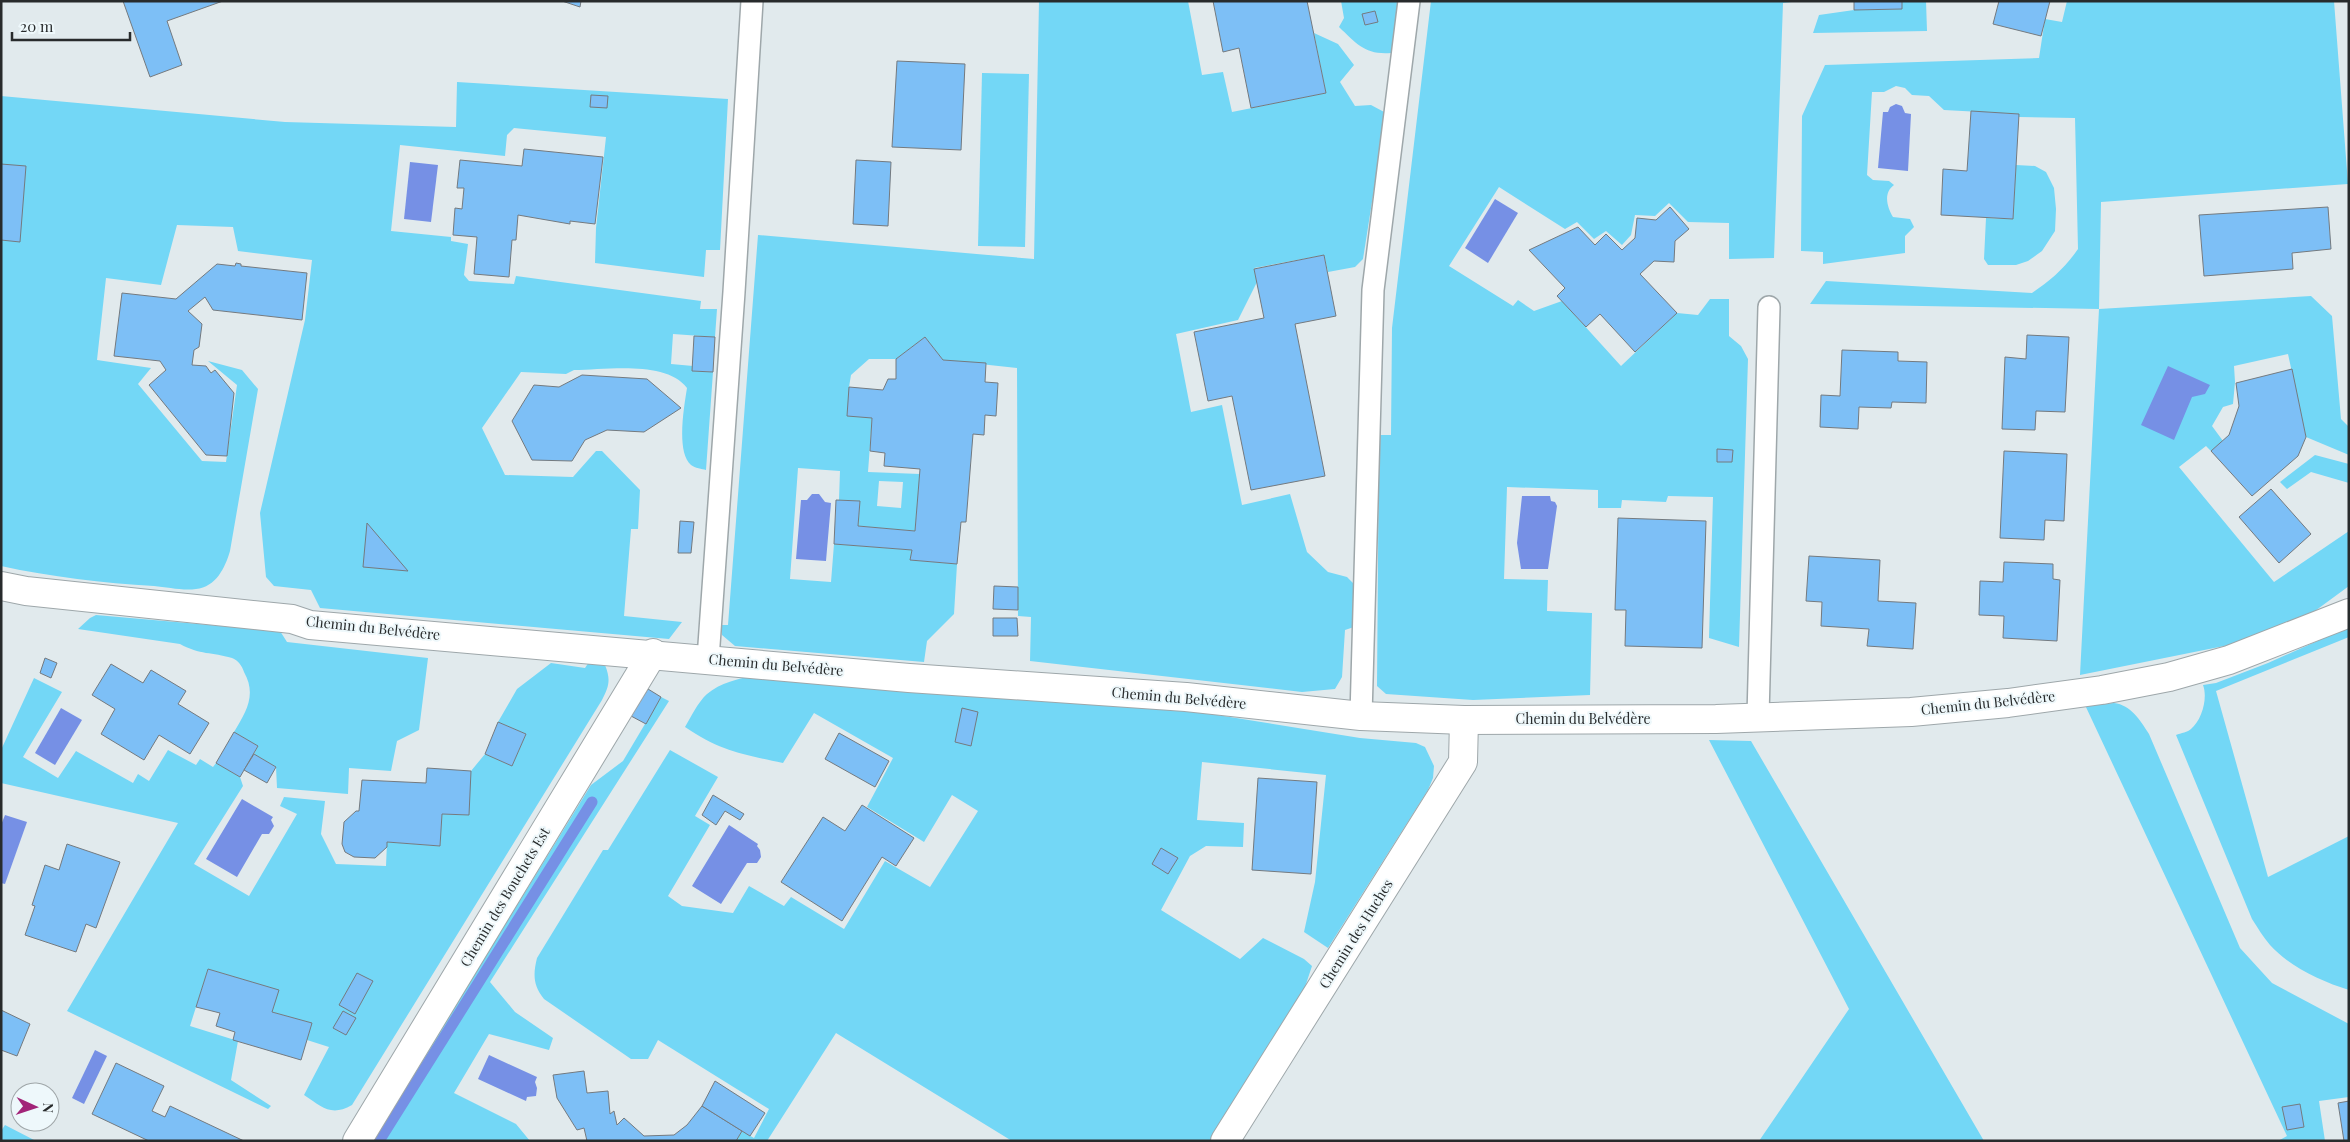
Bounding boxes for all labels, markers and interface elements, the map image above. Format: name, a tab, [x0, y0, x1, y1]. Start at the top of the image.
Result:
scale bar	[12, 10, 130, 42]
text: 20 m	[20, 16, 54, 36]
street label: Chemin du Belvédère	[305, 611, 441, 644]
street label: Chemin du Belvédère	[708, 649, 844, 680]
street label: Chemin du Belvédère	[1111, 682, 1247, 713]
street label: Chemin du Belvédère	[1920, 686, 2056, 719]
street label: Chemin du Belvédère	[1516, 709, 1650, 728]
street label: Chemin des Bouchets Est	[455, 823, 554, 970]
street label: Chemin des Huches	[1314, 876, 1397, 992]
north arrow	[10, 1082, 60, 1132]
text: N	[39, 1102, 58, 1113]

